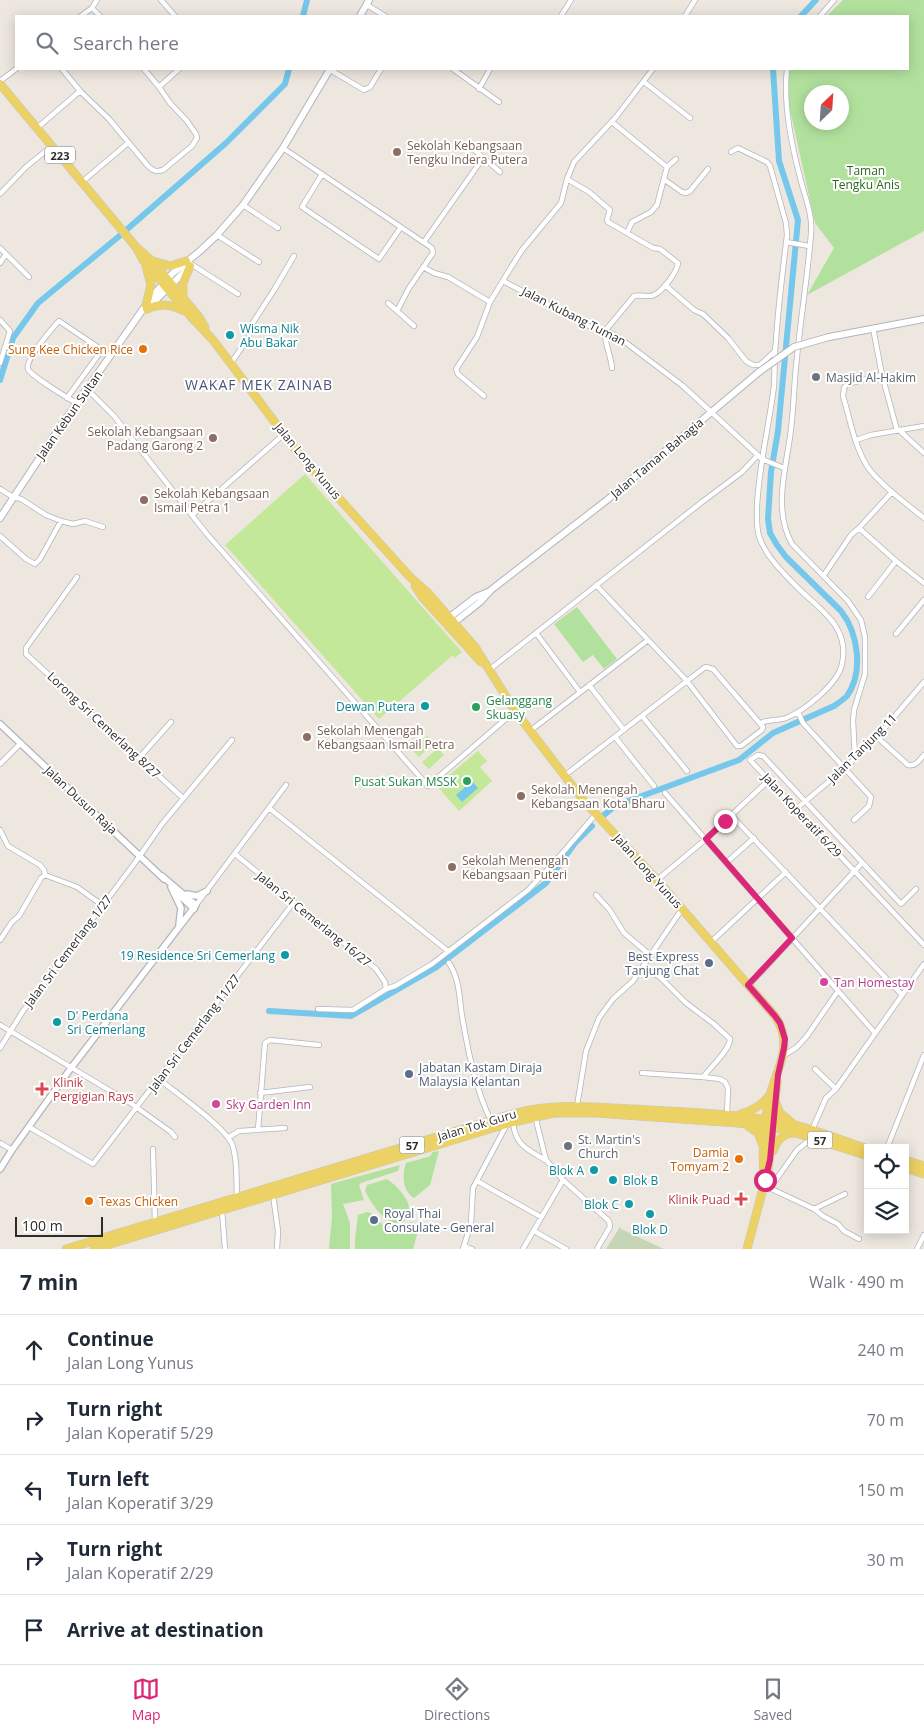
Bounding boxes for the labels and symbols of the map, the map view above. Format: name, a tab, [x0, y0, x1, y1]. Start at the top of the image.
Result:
north arrow	[804, 85, 849, 130]
place label: Sekolah Kebangsaan Tengku Indera Putera	[407, 137, 528, 168]
road number: 223	[45, 146, 75, 164]
marker: Sekolah Kebangsaan Tengku Indera Putera	[391, 146, 403, 158]
park label: Taman Tengku Anis	[832, 162, 900, 193]
street label: Jalan Kubang Tuman	[518, 282, 629, 350]
place label: Wisma Nik Abu Bakar	[240, 320, 300, 351]
marker: Wisma Nik Abu Bakar	[224, 329, 236, 341]
place label: Sung Kee Chicken Rice	[8, 341, 133, 358]
marker: Sung Kee Chicken Rice	[137, 343, 149, 355]
street label: Jalan Kebun Sultan	[31, 367, 106, 464]
place label: Masjid Al-Hakim	[826, 369, 916, 386]
marker: Masjid Al-Hakim	[810, 371, 822, 383]
district label: WAKAF MEK ZAINAB	[185, 375, 333, 394]
street label: Jalan Taman Bahagia	[606, 414, 707, 503]
street label: Jalan Long Yunus	[270, 418, 345, 503]
place label: Sekolah Kebangsaan Padang Garong 2	[88, 423, 203, 454]
marker: Sekolah Kebangsaan Padang Garong 2	[207, 432, 219, 444]
place label: Sekolah Kebangsaan Ismail Petra 1	[154, 485, 269, 516]
marker: Sekolah Kebangsaan Ismail Petra 1	[138, 494, 150, 506]
street label: Lorong Sri Cemerlang 8/27	[44, 668, 164, 782]
place label: Gelanggang Skuasy	[486, 692, 553, 723]
place label: Dewan Putera	[336, 698, 415, 715]
marker: Dewan Putera	[419, 700, 431, 712]
marker: Gelanggang Skuasy	[470, 701, 482, 713]
street label: Jalan Tanjung 11	[823, 710, 900, 787]
place label: Sekolah Menengah Kebangsaan Ismail Petra	[317, 722, 454, 753]
marker: Sekolah Menengah Kebangsaan Ismail Petra	[301, 731, 313, 743]
street label: Jalan Dusun Raja	[40, 761, 121, 838]
street label: Jalan Koperatif 6/29	[758, 768, 846, 861]
place label: Pusat Sukan MSSK	[354, 773, 458, 790]
marker: Pusat Sukan MSSK	[461, 775, 473, 787]
place label: Sekolah Menengah Kebangsaan Kota Bharu	[531, 781, 665, 812]
marker: Sekolah Menengah Kebangsaan Kota Bharu	[515, 790, 527, 802]
route end	[714, 810, 737, 833]
street label: Jalan Long Yunus	[609, 829, 686, 912]
place label: Sekolah Menengah Kebangsaan Puteri	[462, 852, 569, 883]
marker: Sekolah Menengah Kebangsaan Puteri	[446, 861, 458, 873]
street label: Jalan Sri Cemerlang 16/27	[252, 867, 375, 971]
street label: Jalan Sri Cemerlang 1/27	[20, 891, 116, 1011]
place label: 19 Residence Sri Cemerlang	[120, 947, 275, 964]
place label: Best Express Tanjung Chat	[625, 948, 699, 979]
marker: 19 Residence Sri Cemerlang	[279, 949, 291, 961]
marker: Best Express Tanjung Chat	[703, 957, 715, 969]
street label: Jalan Sri Cemerlang 11/27	[143, 971, 244, 1096]
place label: Tan Homestay	[834, 974, 915, 991]
marker: Tan Homestay	[818, 976, 830, 988]
place label: D' Perdana Sri Cemerlang	[67, 1007, 146, 1038]
marker: D' Perdana Sri Cemerlang	[51, 1016, 63, 1028]
place label: Jabatan Kastam Diraja Malaysia Kelantan	[418, 1059, 542, 1090]
marker: Jabatan Kastam Diraja Malaysia Kelantan	[403, 1068, 415, 1080]
place label: Klinik Pergigian Rays	[53, 1074, 134, 1105]
marker: Klinik Pergigian Rays	[35, 1082, 49, 1096]
place label: Sky Garden Inn	[226, 1096, 311, 1113]
marker: Sky Garden Inn	[210, 1098, 222, 1110]
street label: Jalan Tok Guru	[435, 1105, 519, 1145]
place label: St. Martin's Church	[578, 1131, 641, 1162]
road number: 57	[808, 1132, 832, 1148]
road number: 57	[400, 1136, 424, 1154]
marker: St. Martin's Church	[562, 1140, 574, 1152]
place label: Damia Tomyam 2	[670, 1144, 729, 1175]
marker: Damia Tomyam 2	[733, 1153, 745, 1165]
place label: Blok A	[549, 1162, 584, 1179]
marker: Blok A	[588, 1164, 600, 1176]
route start	[754, 1169, 777, 1192]
place label: Blok B	[623, 1172, 658, 1189]
marker: Blok B	[607, 1174, 619, 1186]
place label: Klinik Puad	[668, 1191, 730, 1208]
marker: Klinik Puad	[734, 1192, 748, 1206]
place label: Texas Chicken	[99, 1193, 178, 1210]
marker: Texas Chicken	[83, 1195, 95, 1207]
place label: Blok C	[584, 1196, 619, 1213]
marker: Blok C	[623, 1198, 635, 1210]
place label: Royal Thai Consulate - General	[384, 1205, 494, 1236]
marker: Blok D	[644, 1208, 656, 1220]
scale bar	[15, 1214, 102, 1237]
marker: Royal Thai Consulate - General	[368, 1214, 380, 1226]
place label: Blok D	[632, 1221, 668, 1238]

